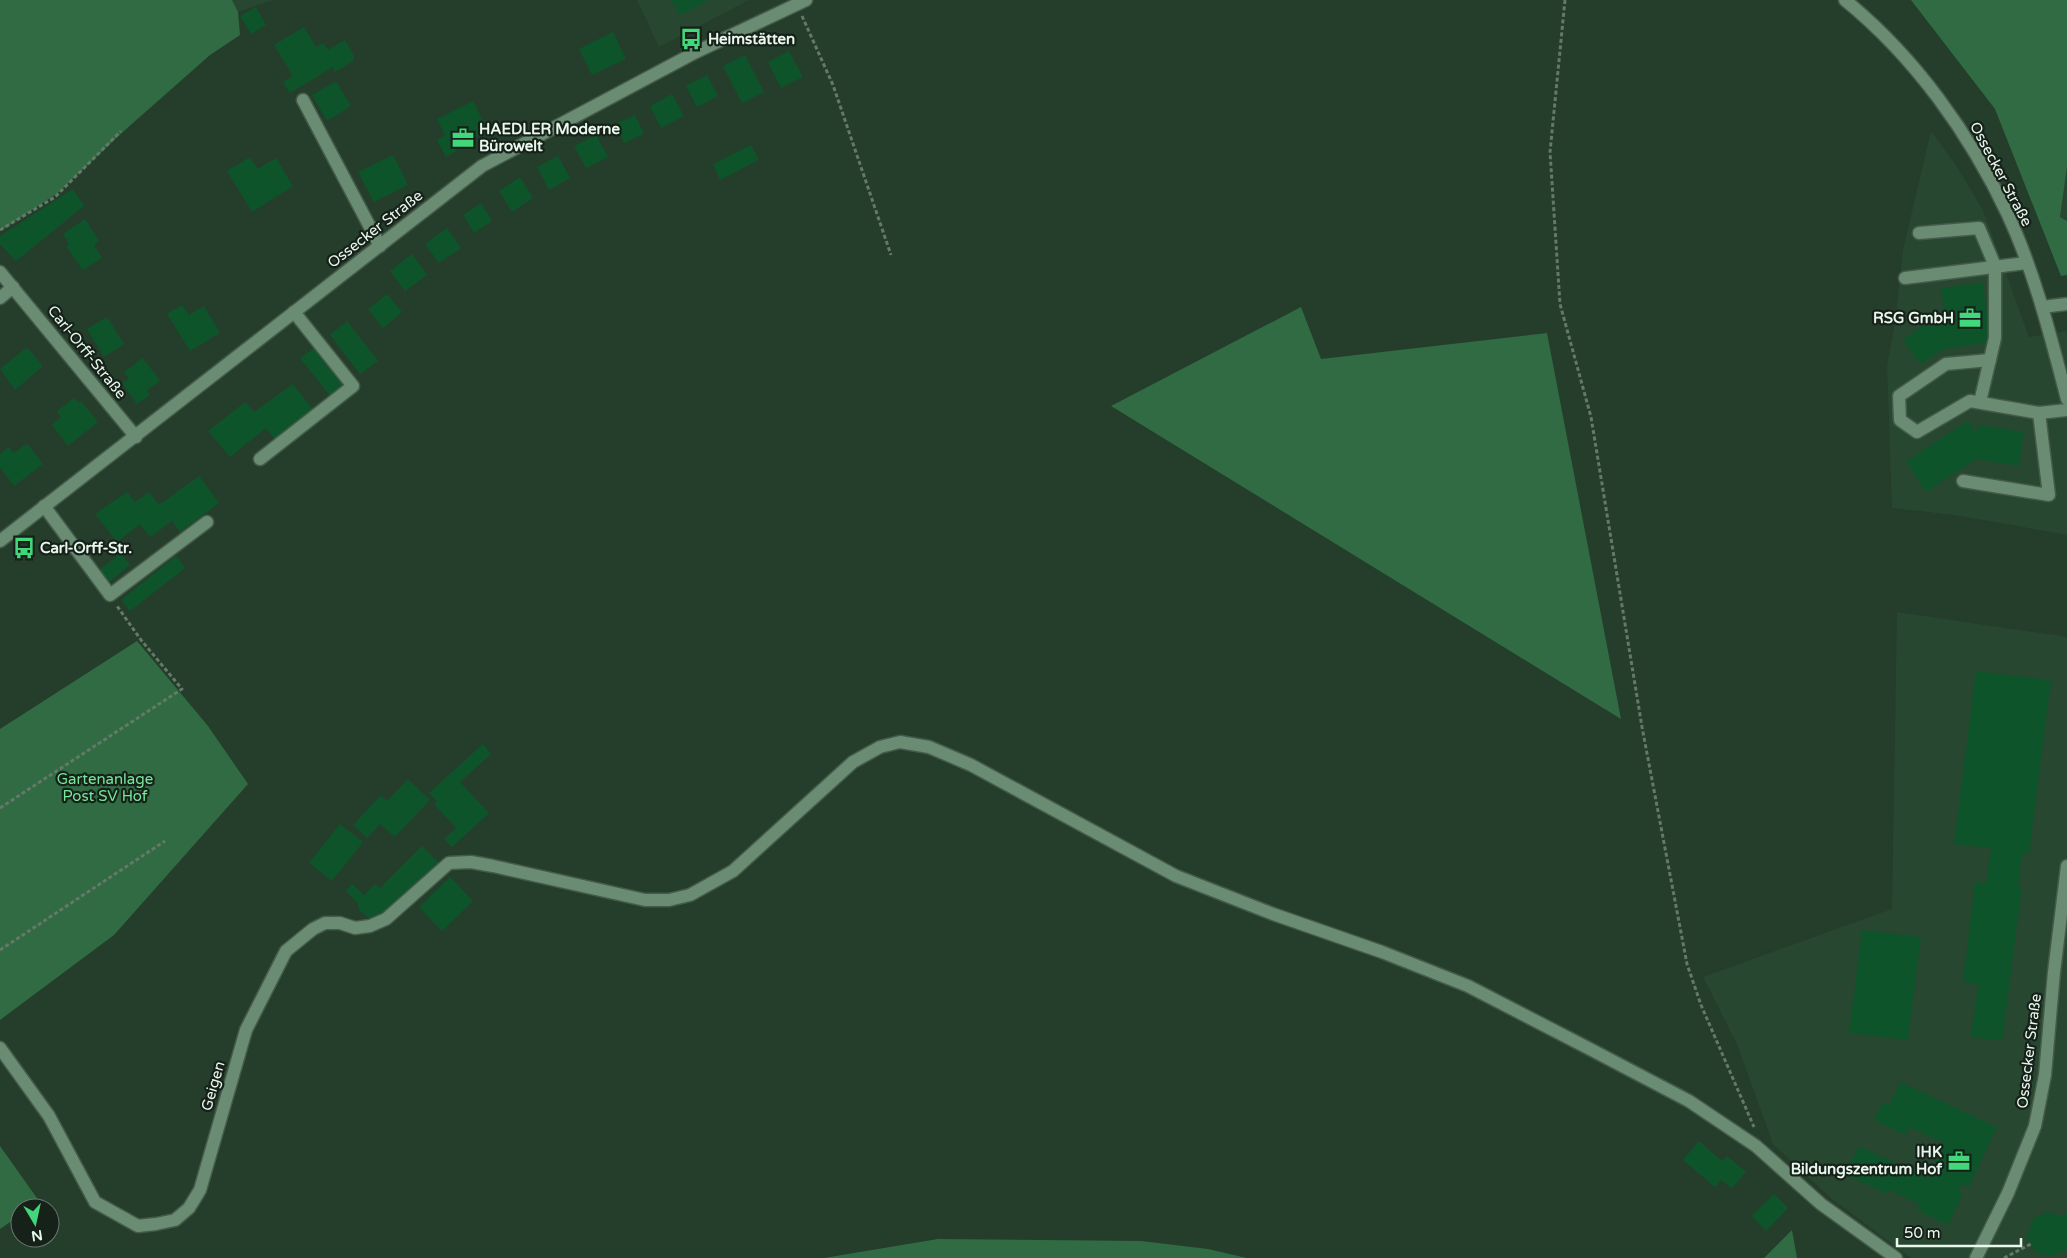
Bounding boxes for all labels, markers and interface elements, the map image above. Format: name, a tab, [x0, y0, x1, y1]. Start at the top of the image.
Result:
bus stop icon: Heimstätten	[678, 26, 704, 52]
place label: Heimstätten	[708, 30, 795, 48]
street label: Ossecker Straße	[1966, 119, 2036, 229]
place label: HAEDLER Moderne Bürowelt	[479, 120, 620, 155]
office icon: HAEDLER Moderne Bürowelt	[450, 125, 476, 151]
street label: Ossecker Straße	[324, 186, 426, 272]
street label: Carl-Orff-Straße	[44, 302, 130, 402]
office icon: RSG GmbH	[1957, 305, 1983, 331]
place label: RSG GmbH	[1873, 309, 1954, 327]
bus stop icon: Carl-Orff-Str.	[11, 535, 37, 561]
place label: Carl-Orff-Str.	[40, 539, 132, 557]
park label: Gartenanlage Post SV Hof	[57, 770, 153, 805]
street label: Ossecker Straße	[2013, 993, 2045, 1109]
street label: Geigen	[197, 1059, 229, 1113]
place label: IHK Bildungszentrum Hof	[1791, 1143, 1942, 1179]
office icon: IHK Bildungszentrum Hof	[1946, 1148, 1972, 1174]
north arrow	[10, 1198, 60, 1248]
scale bar	[1897, 1216, 2021, 1248]
text: 50 m	[1904, 1224, 1941, 1242]
text: N	[30, 1226, 44, 1245]

